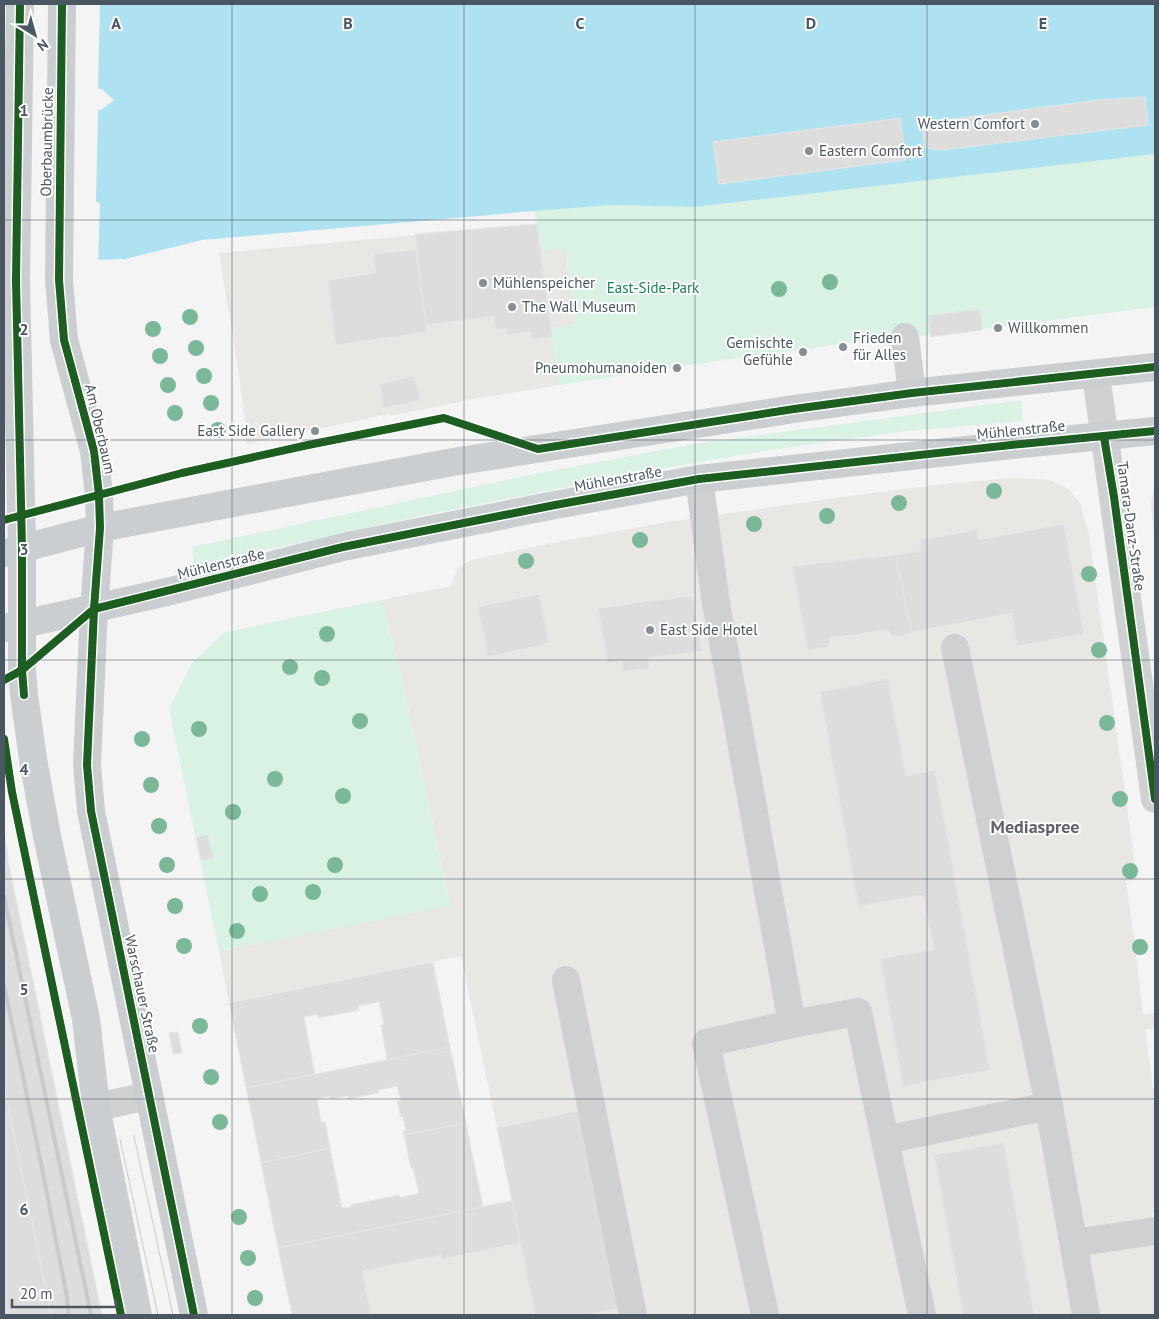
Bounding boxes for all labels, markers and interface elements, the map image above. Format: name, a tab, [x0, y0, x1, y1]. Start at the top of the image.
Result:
north arrow	[10, 10, 60, 60]
text: A	[111, 13, 121, 33]
text: B	[343, 13, 353, 33]
text: C	[576, 13, 585, 33]
text: D	[806, 13, 816, 33]
text: E	[1039, 13, 1047, 33]
text: N	[34, 35, 52, 55]
street label: Oberbaumbrücke	[36, 87, 57, 197]
text: 1	[19, 100, 29, 120]
place label: Western Comfort	[918, 114, 1025, 133]
marker: Western Comfort	[1029, 118, 1041, 130]
place label: Eastern Comfort	[819, 141, 922, 160]
marker: Eastern Comfort	[803, 145, 815, 157]
place label: Mühlenspeicher	[493, 273, 595, 292]
marker: Mühlenspeicher	[477, 277, 489, 289]
park label: East-Side-Park	[607, 278, 700, 297]
place label: The Wall Museum	[522, 297, 636, 316]
marker: The Wall Museum	[506, 301, 518, 313]
place label: Willkommen	[1008, 318, 1088, 337]
text: 2	[19, 319, 29, 339]
marker: Willkommen	[992, 322, 1004, 334]
place label: Frieden für Alles	[853, 328, 906, 364]
place label: Gemischte Gefühle	[726, 333, 793, 369]
marker: Frieden für Alles	[837, 341, 849, 353]
marker: Gemischte Gefühle	[797, 346, 809, 358]
place label: Pneumohumanoiden	[535, 358, 667, 377]
marker: Pneumohumanoiden	[671, 362, 683, 374]
street label: Am Oberbaum	[81, 382, 120, 476]
street label: Mühlenstraße	[976, 415, 1066, 444]
place label: East Side Gallery	[197, 421, 305, 440]
marker: East Side Gallery	[309, 425, 321, 437]
street label: Tamara-Danz-Straße	[1113, 460, 1150, 592]
street label: Mühlenstraße	[573, 461, 663, 496]
text: 3	[19, 539, 29, 559]
street label: Mühlenstraße	[175, 544, 266, 583]
place label: East Side Hotel	[660, 620, 758, 639]
marker: East Side Hotel	[644, 624, 656, 636]
text: 4	[19, 759, 29, 779]
district label: Mediaspree	[991, 815, 1079, 838]
street label: Warschauer Straße	[121, 933, 164, 1055]
text: 5	[19, 979, 29, 999]
text: 6	[19, 1199, 29, 1219]
scale bar	[12, 1276, 116, 1308]
text: 20 m	[20, 1284, 53, 1303]

